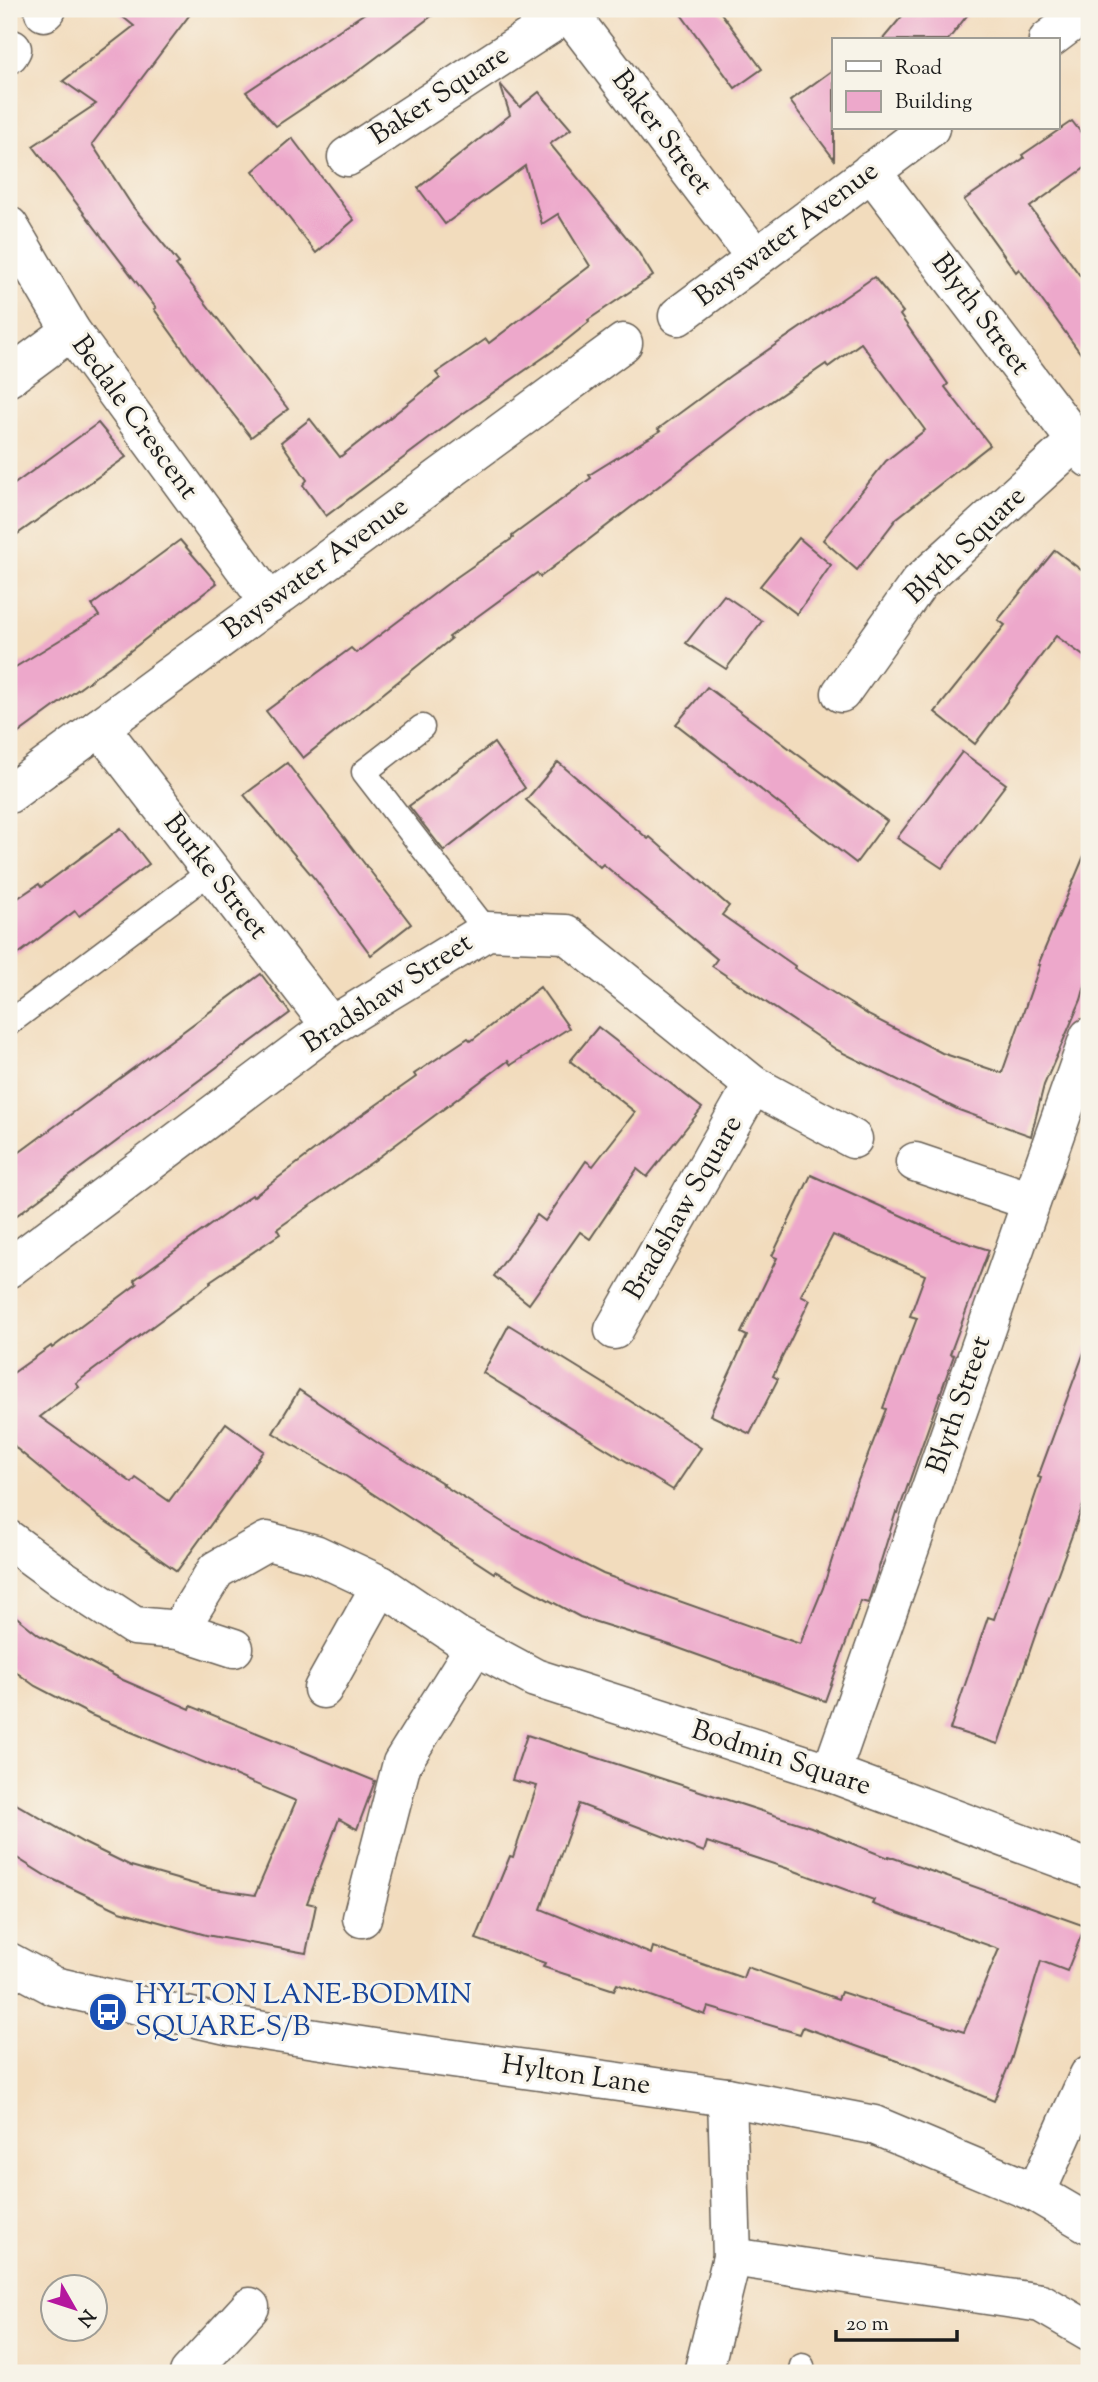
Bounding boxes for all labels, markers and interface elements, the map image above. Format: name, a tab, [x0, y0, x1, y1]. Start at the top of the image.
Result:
street label: Baker Square	[362, 36, 518, 156]
legend	[832, 38, 1060, 130]
text: Road	[895, 54, 942, 84]
street label: Baker Street	[601, 62, 721, 204]
text: Building	[895, 88, 972, 118]
street label: Bayswater Avenue	[687, 152, 887, 318]
street label: Blyth Street	[921, 246, 1039, 385]
street label: Bedale Crescent	[61, 328, 208, 509]
street label: Blyth Square	[896, 478, 1036, 614]
street label: Bayswater Avenue	[215, 488, 417, 650]
street label: Burke Street	[153, 806, 277, 949]
street label: Bradshaw Street	[295, 924, 481, 1064]
street label: Bradshaw Square	[615, 1108, 753, 1308]
street label: Blyth Street	[918, 1330, 1002, 1479]
street label: Bodmin Square	[686, 1711, 876, 1807]
place label: HYLTON LANE-BODMIN SQUARE-S/B	[135, 1976, 472, 2048]
bus stop icon: HYLTON LANE-BODMIN SQUARE-S/B	[87, 1991, 129, 2033]
street label: Hylton Lane	[499, 2046, 653, 2106]
north arrow	[38, 2274, 108, 2344]
scale bar	[836, 2298, 956, 2342]
text: N	[70, 2303, 101, 2332]
text: 20 m	[846, 2310, 889, 2340]

